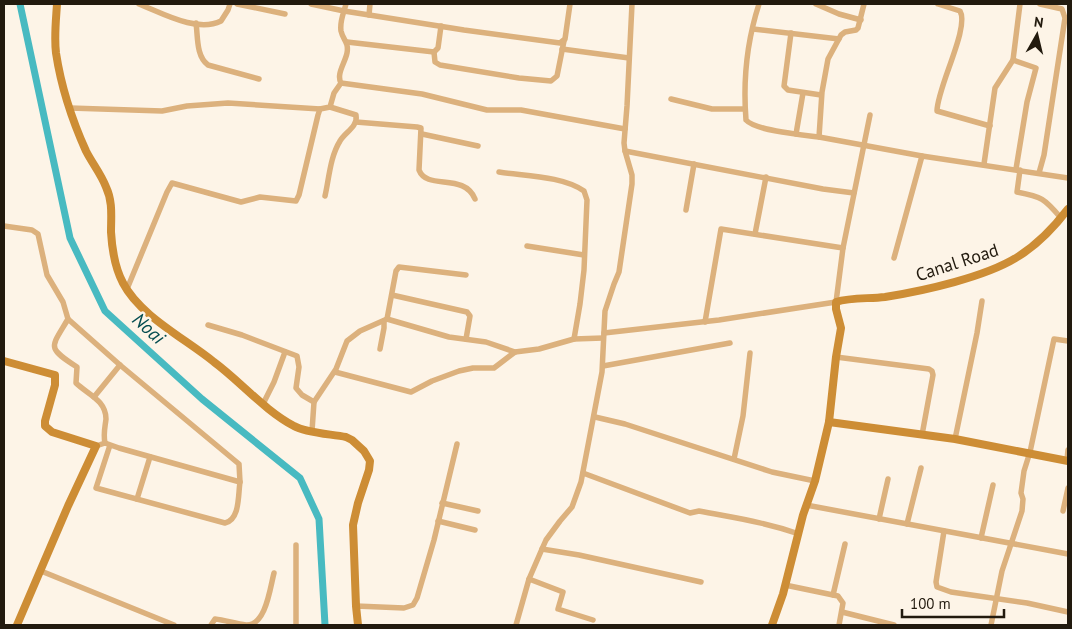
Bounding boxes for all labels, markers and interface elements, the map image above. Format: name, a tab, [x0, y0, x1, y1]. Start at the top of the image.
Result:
north arrow	[1012, 10, 1062, 60]
text: N	[1033, 13, 1045, 32]
street label: Canal Road	[913, 238, 1001, 286]
water label: Noai	[128, 307, 171, 350]
scale bar	[902, 586, 1004, 618]
text: 100 m	[910, 594, 951, 613]

